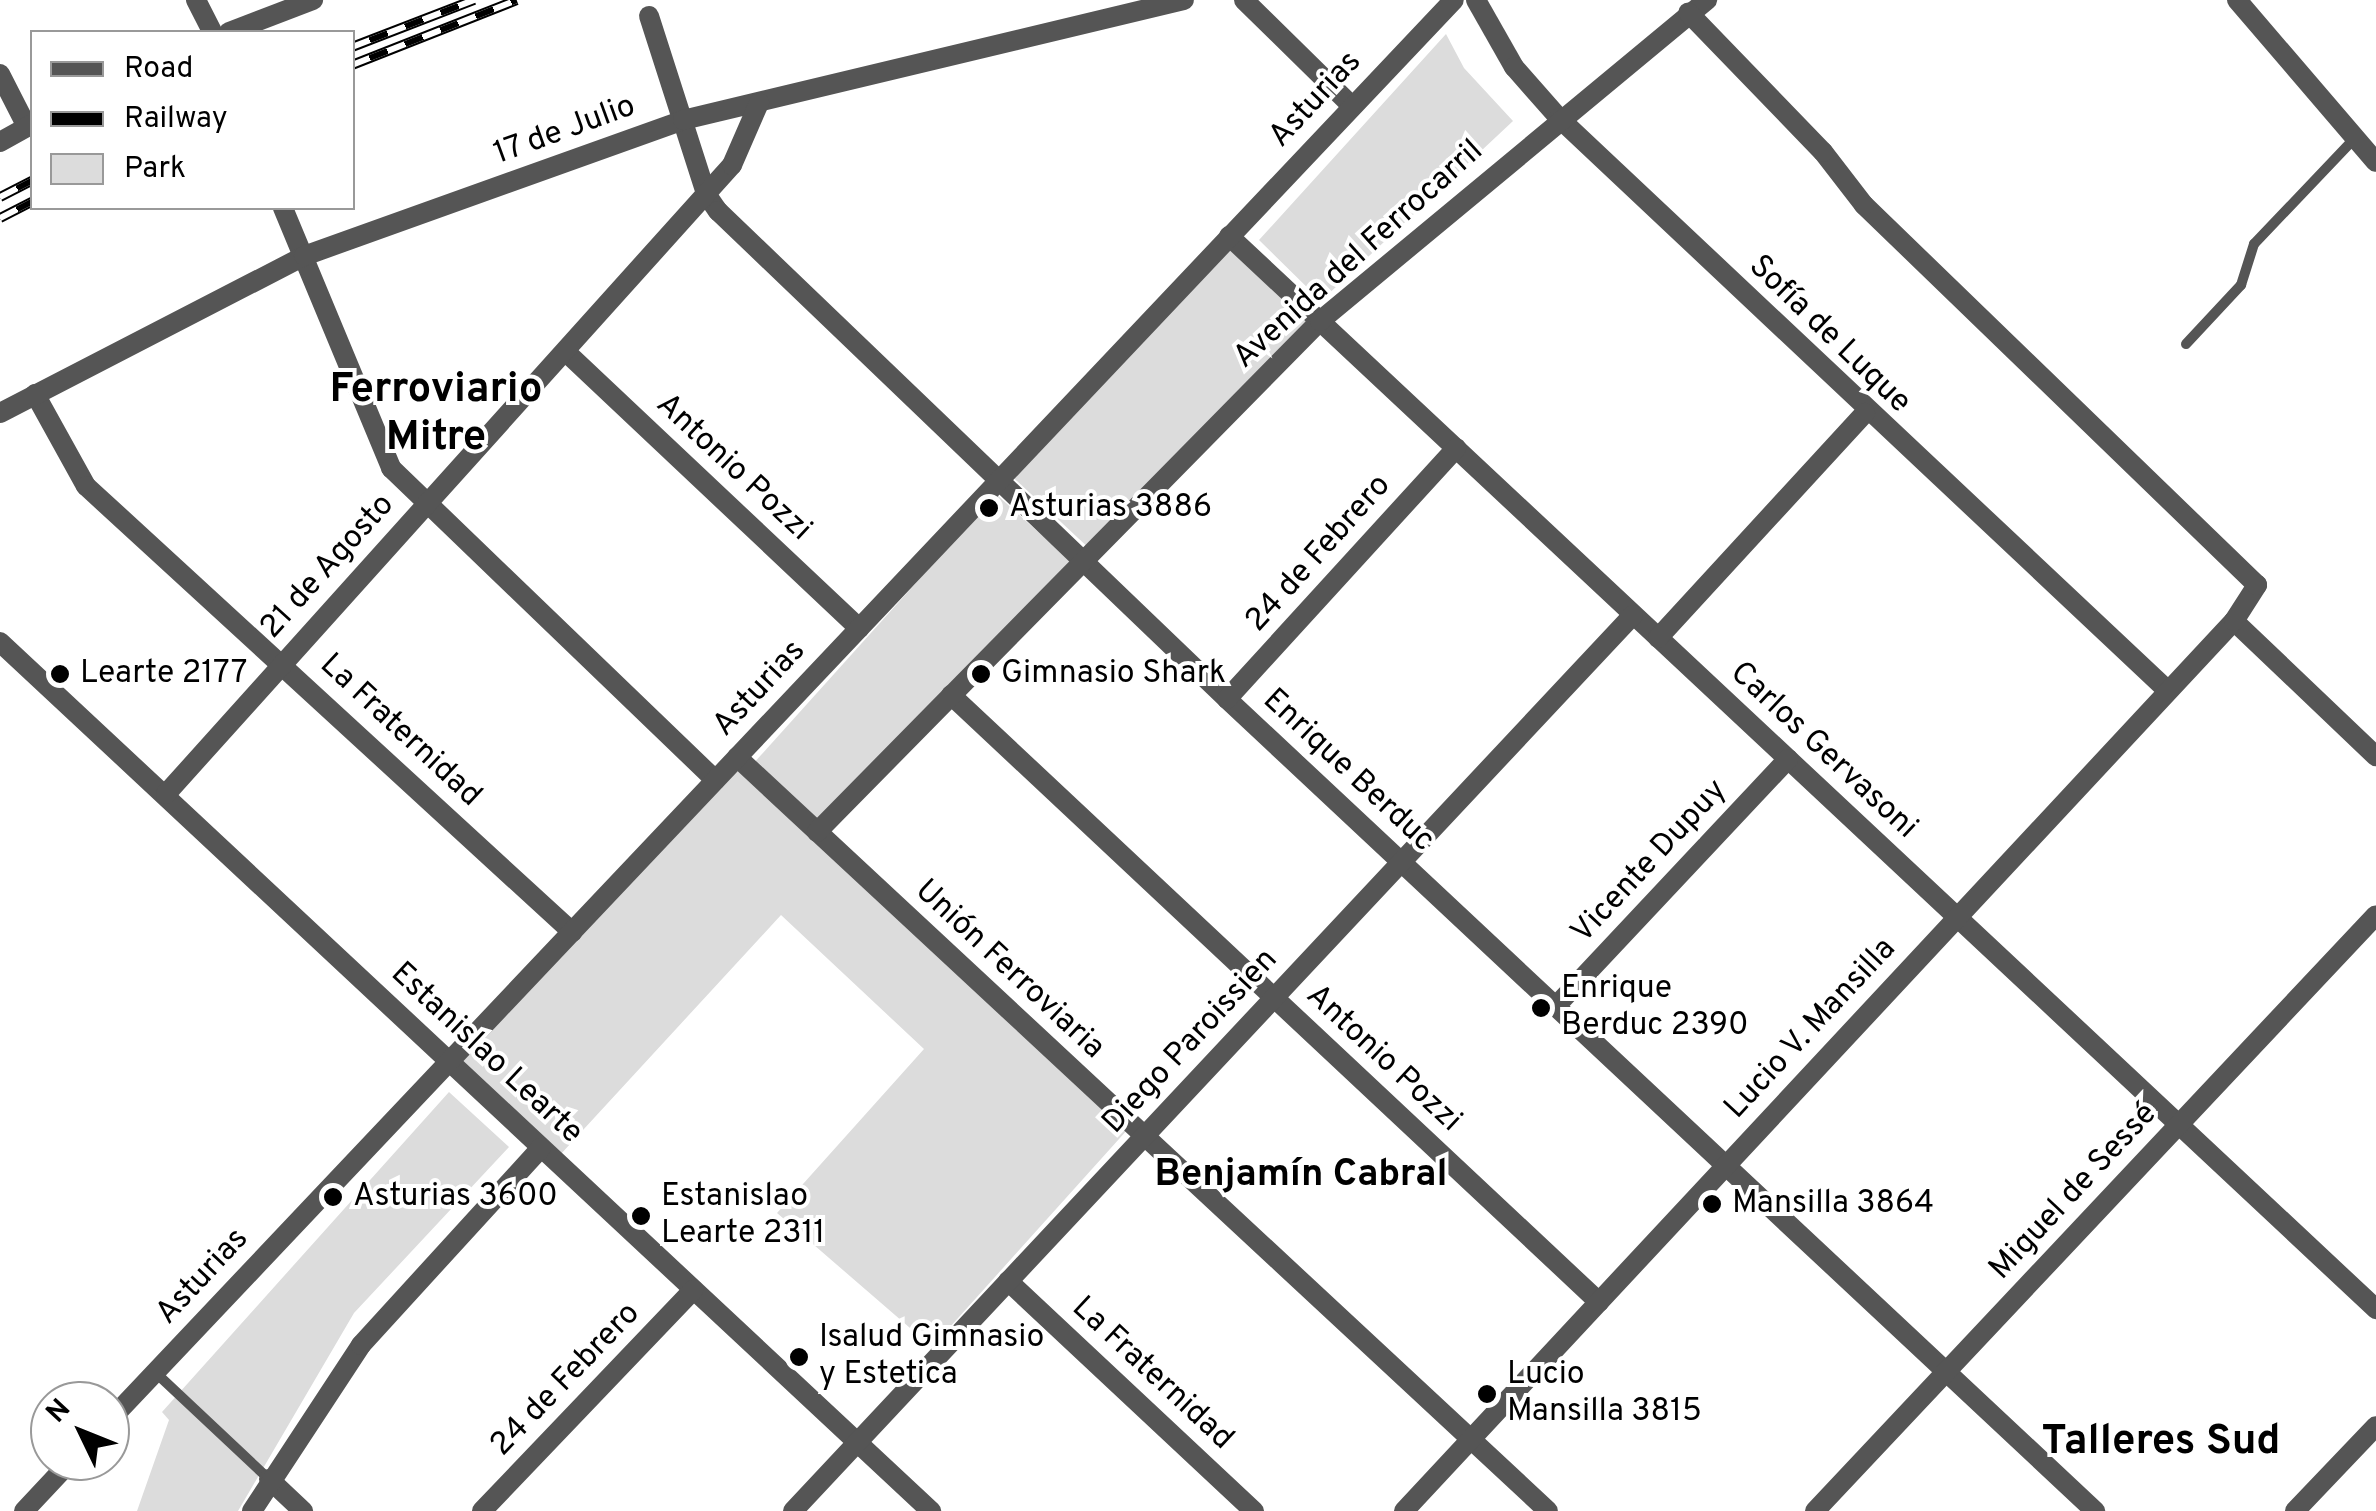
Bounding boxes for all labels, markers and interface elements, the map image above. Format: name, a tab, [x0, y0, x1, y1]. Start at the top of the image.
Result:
legend	[30, 30, 355, 210]
street label: Asturias	[1262, 44, 1370, 156]
text: Road	[124, 51, 193, 88]
street label: 17 de Julio	[489, 88, 641, 174]
text: Railway	[124, 101, 228, 138]
street label: Avenida del Ferrocarril	[1226, 133, 1492, 377]
text: Park	[124, 151, 186, 188]
street label: Sofía de Luque	[1740, 248, 1918, 422]
district label: Ferroviario Mitre	[329, 366, 543, 464]
street label: Antonio Pozzi	[647, 386, 819, 550]
street label: 24 de Febrero	[1238, 467, 1400, 641]
street label: 21 de Agosto	[253, 486, 403, 648]
place label: Asturias 3886	[1009, 489, 1212, 527]
marker: Asturias 3886	[978, 497, 1000, 519]
street label: Asturias	[706, 633, 814, 745]
street label: La Fraternidad	[311, 646, 489, 816]
street label: Carlos Gervasoni	[1721, 654, 1925, 848]
place label: Learte 2177	[80, 655, 248, 693]
place label: Gimnasio Shark	[1001, 655, 1226, 693]
marker: Learte 2177	[49, 663, 71, 685]
marker: Gimnasio Shark	[970, 663, 992, 685]
street label: Enrique Berduc	[1254, 682, 1442, 860]
street label: Vicente Dupuy	[1564, 772, 1736, 952]
street label: Unión Ferroviaria	[906, 872, 1112, 1068]
street label: Lucio V. Mansilla	[1717, 930, 1905, 1128]
street label: Diego Paroissien	[1095, 941, 1287, 1143]
street label: Estanislao Learte	[382, 955, 590, 1153]
place label: Enrique Berduc 2390	[1561, 971, 1748, 1046]
street label: Antonio Pozzi	[1297, 977, 1469, 1141]
marker: Enrique Berduc 2390	[1530, 997, 1552, 1019]
street label: Miguel de Sessé	[1982, 1096, 2166, 1288]
district label: Benjamín Cabral	[1155, 1153, 1447, 1199]
place label: Asturias 3600	[353, 1178, 558, 1216]
place label: Estanislao Learte 2311	[661, 1179, 825, 1254]
place label: Mansilla 3864	[1732, 1185, 1934, 1223]
marker: Asturias 3600	[322, 1186, 344, 1208]
marker: Mansilla 3864	[1701, 1193, 1723, 1215]
marker: Estanislao Learte 2311	[630, 1205, 652, 1227]
street label: Asturias	[149, 1221, 257, 1333]
street label: La Fraternidad	[1063, 1289, 1241, 1459]
street label: 24 de Febrero	[483, 1295, 649, 1465]
place label: Isalud Gimnasio y Estetica	[819, 1320, 1044, 1395]
marker: Isalud Gimnasio y Estetica	[788, 1346, 810, 1368]
place label: Lucio Mansilla 3815	[1507, 1357, 1702, 1432]
north arrow	[30, 1381, 130, 1481]
marker: Lucio Mansilla 3815	[1476, 1383, 1498, 1405]
text: N	[39, 1392, 80, 1432]
district label: Talleres Sud	[2042, 1418, 2280, 1468]

